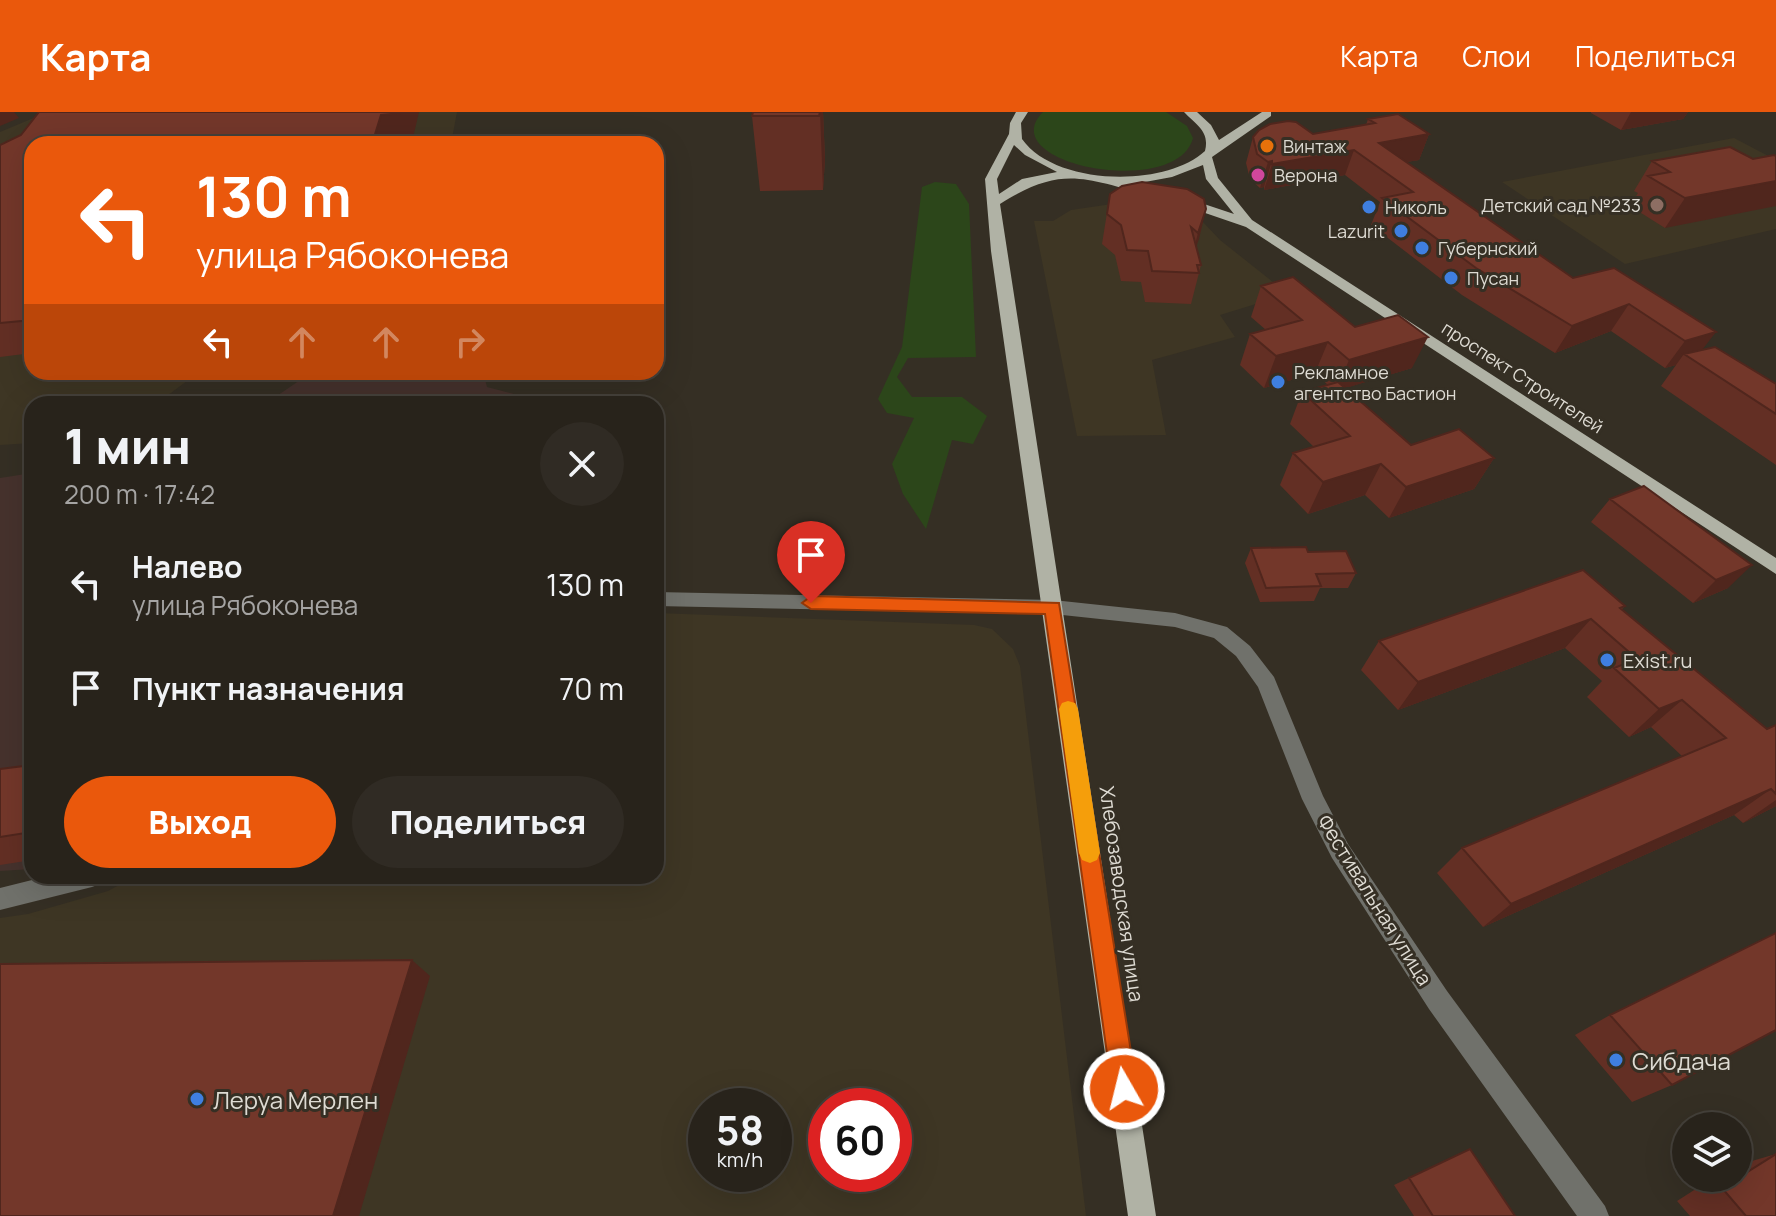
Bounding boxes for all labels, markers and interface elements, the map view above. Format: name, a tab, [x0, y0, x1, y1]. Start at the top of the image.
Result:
text: Карта	[40, 30, 152, 82]
text: Карта	[1340, 37, 1418, 75]
text: Слои	[1462, 37, 1531, 75]
text: Поделиться	[1575, 37, 1736, 75]
place label: Винтаж	[1283, 134, 1347, 158]
marker: Винтаж	[1258, 137, 1276, 155]
text: 130 m	[196, 157, 352, 234]
place label: Верона	[1274, 163, 1338, 187]
marker: Верона	[1249, 166, 1267, 184]
icon: left	[64, 168, 168, 272]
place label: Детский сад №233	[1481, 193, 1641, 217]
place label: Николь	[1385, 195, 1447, 219]
marker: Детский сад №233	[1648, 196, 1666, 214]
marker: Николь	[1360, 198, 1378, 216]
place label: Lazurit	[1328, 219, 1385, 243]
marker: Lazurit	[1392, 222, 1410, 240]
text: улица Рябоконева	[196, 230, 509, 279]
place label: Губернский	[1438, 236, 1537, 260]
marker: Губернский	[1413, 239, 1431, 257]
place label: Пусан	[1467, 266, 1519, 290]
marker: Пусан	[1442, 269, 1460, 287]
street label: проспект Строителей	[1438, 316, 1608, 438]
icon: left	[196, 320, 240, 364]
icon: ahead	[280, 320, 324, 364]
icon: ahead	[364, 320, 408, 364]
icon: right	[448, 320, 492, 364]
place label: Рекламное агентство Бастион	[1294, 360, 1456, 405]
marker: Рекламное агентство Бастион	[1269, 373, 1287, 391]
text: 1 мин	[64, 413, 191, 478]
button: close	[540, 422, 624, 506]
text: 200 m · 17:42	[64, 476, 215, 512]
pin	[777, 521, 845, 603]
icon: arrive	[789, 533, 833, 577]
text: Налево	[132, 546, 242, 587]
icon: left	[64, 562, 108, 606]
text: 130 m	[546, 564, 624, 605]
text: улица Рябоконева	[132, 587, 358, 623]
place label: Exist.ru	[1623, 647, 1692, 674]
marker: Exist.ru	[1598, 651, 1616, 669]
icon: arrive	[64, 666, 108, 710]
text: Пункт назначения	[132, 668, 405, 709]
text: 70 m	[559, 668, 624, 709]
button: Выход	[64, 776, 336, 868]
button: Поделиться	[352, 776, 624, 868]
street label: Хлебозаводская улица	[1093, 784, 1151, 1004]
street label: Фестивальная улица	[1312, 810, 1438, 990]
place label: Сибдача	[1632, 1044, 1731, 1077]
position arrow	[1082, 1047, 1166, 1131]
marker: Сибдача	[1607, 1051, 1625, 1069]
place label: Леруа Мерлен	[213, 1083, 378, 1116]
speed limit sign: 60	[808, 1088, 912, 1192]
marker: Леруа Мерлен	[188, 1090, 206, 1108]
text: 58	[716, 1102, 764, 1157]
map controls	[1672, 1112, 1752, 1192]
button: layers	[1672, 1112, 1752, 1192]
text: km/h	[717, 1146, 763, 1173]

